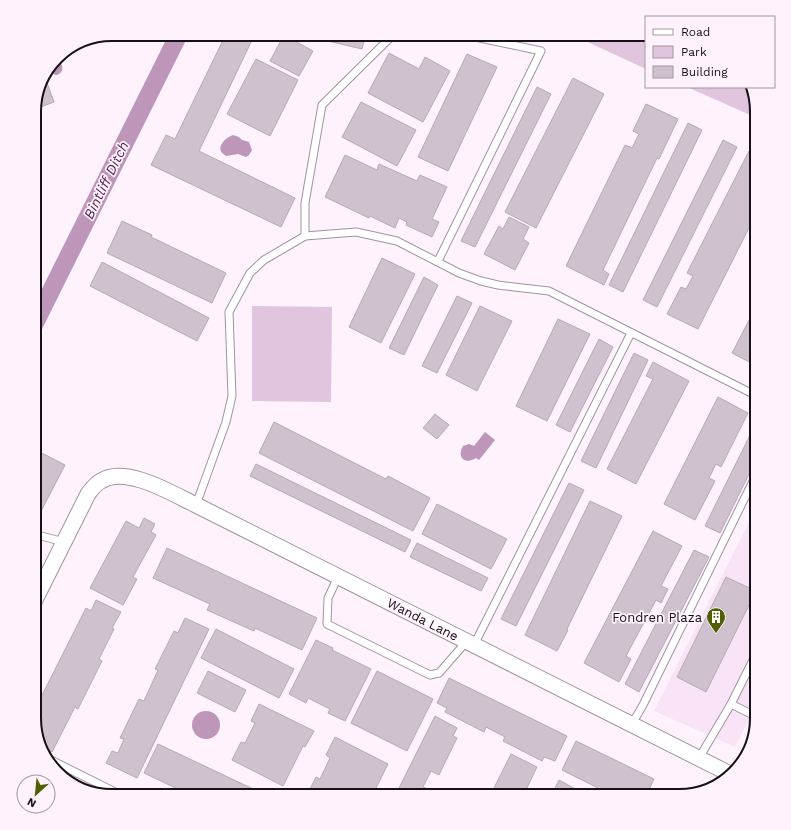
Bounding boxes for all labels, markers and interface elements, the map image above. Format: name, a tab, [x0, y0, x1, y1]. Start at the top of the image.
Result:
legend	[645, 16, 775, 88]
text: Road	[681, 25, 710, 39]
text: Park	[681, 45, 707, 59]
text: Building	[681, 65, 728, 79]
water label: Bintliff Ditch	[80, 139, 132, 221]
street label: Wanda Lane	[385, 595, 461, 644]
building icon: Fondren Plaza	[705, 606, 727, 634]
place label: Fondren Plaza	[612, 610, 703, 625]
north arrow	[16, 774, 56, 814]
text: N	[25, 795, 38, 810]

